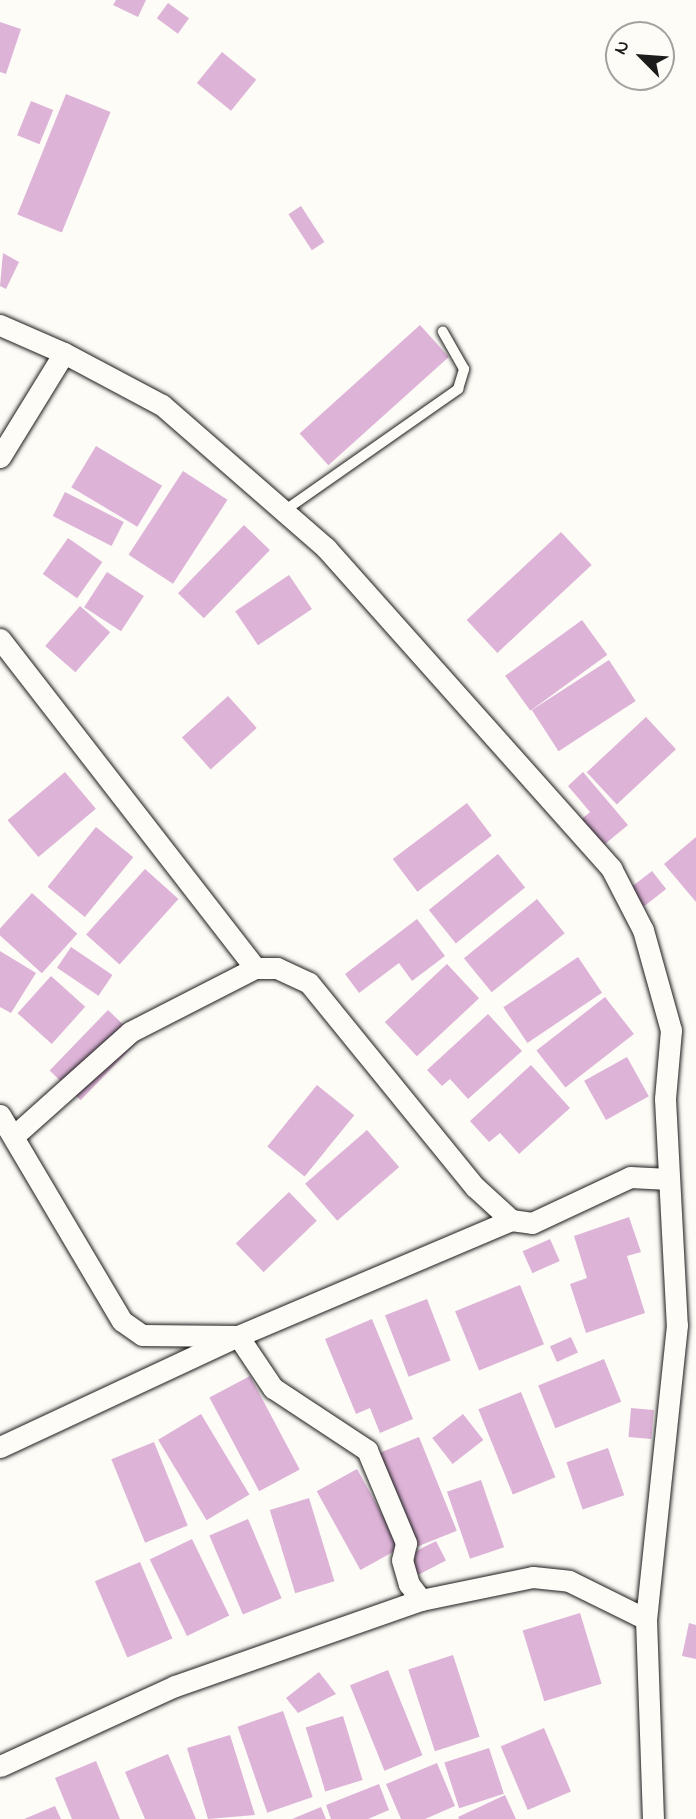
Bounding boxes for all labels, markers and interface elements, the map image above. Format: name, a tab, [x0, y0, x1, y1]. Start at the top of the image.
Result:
north arrow	[605, 21, 675, 91]
text: N	[607, 36, 637, 59]

